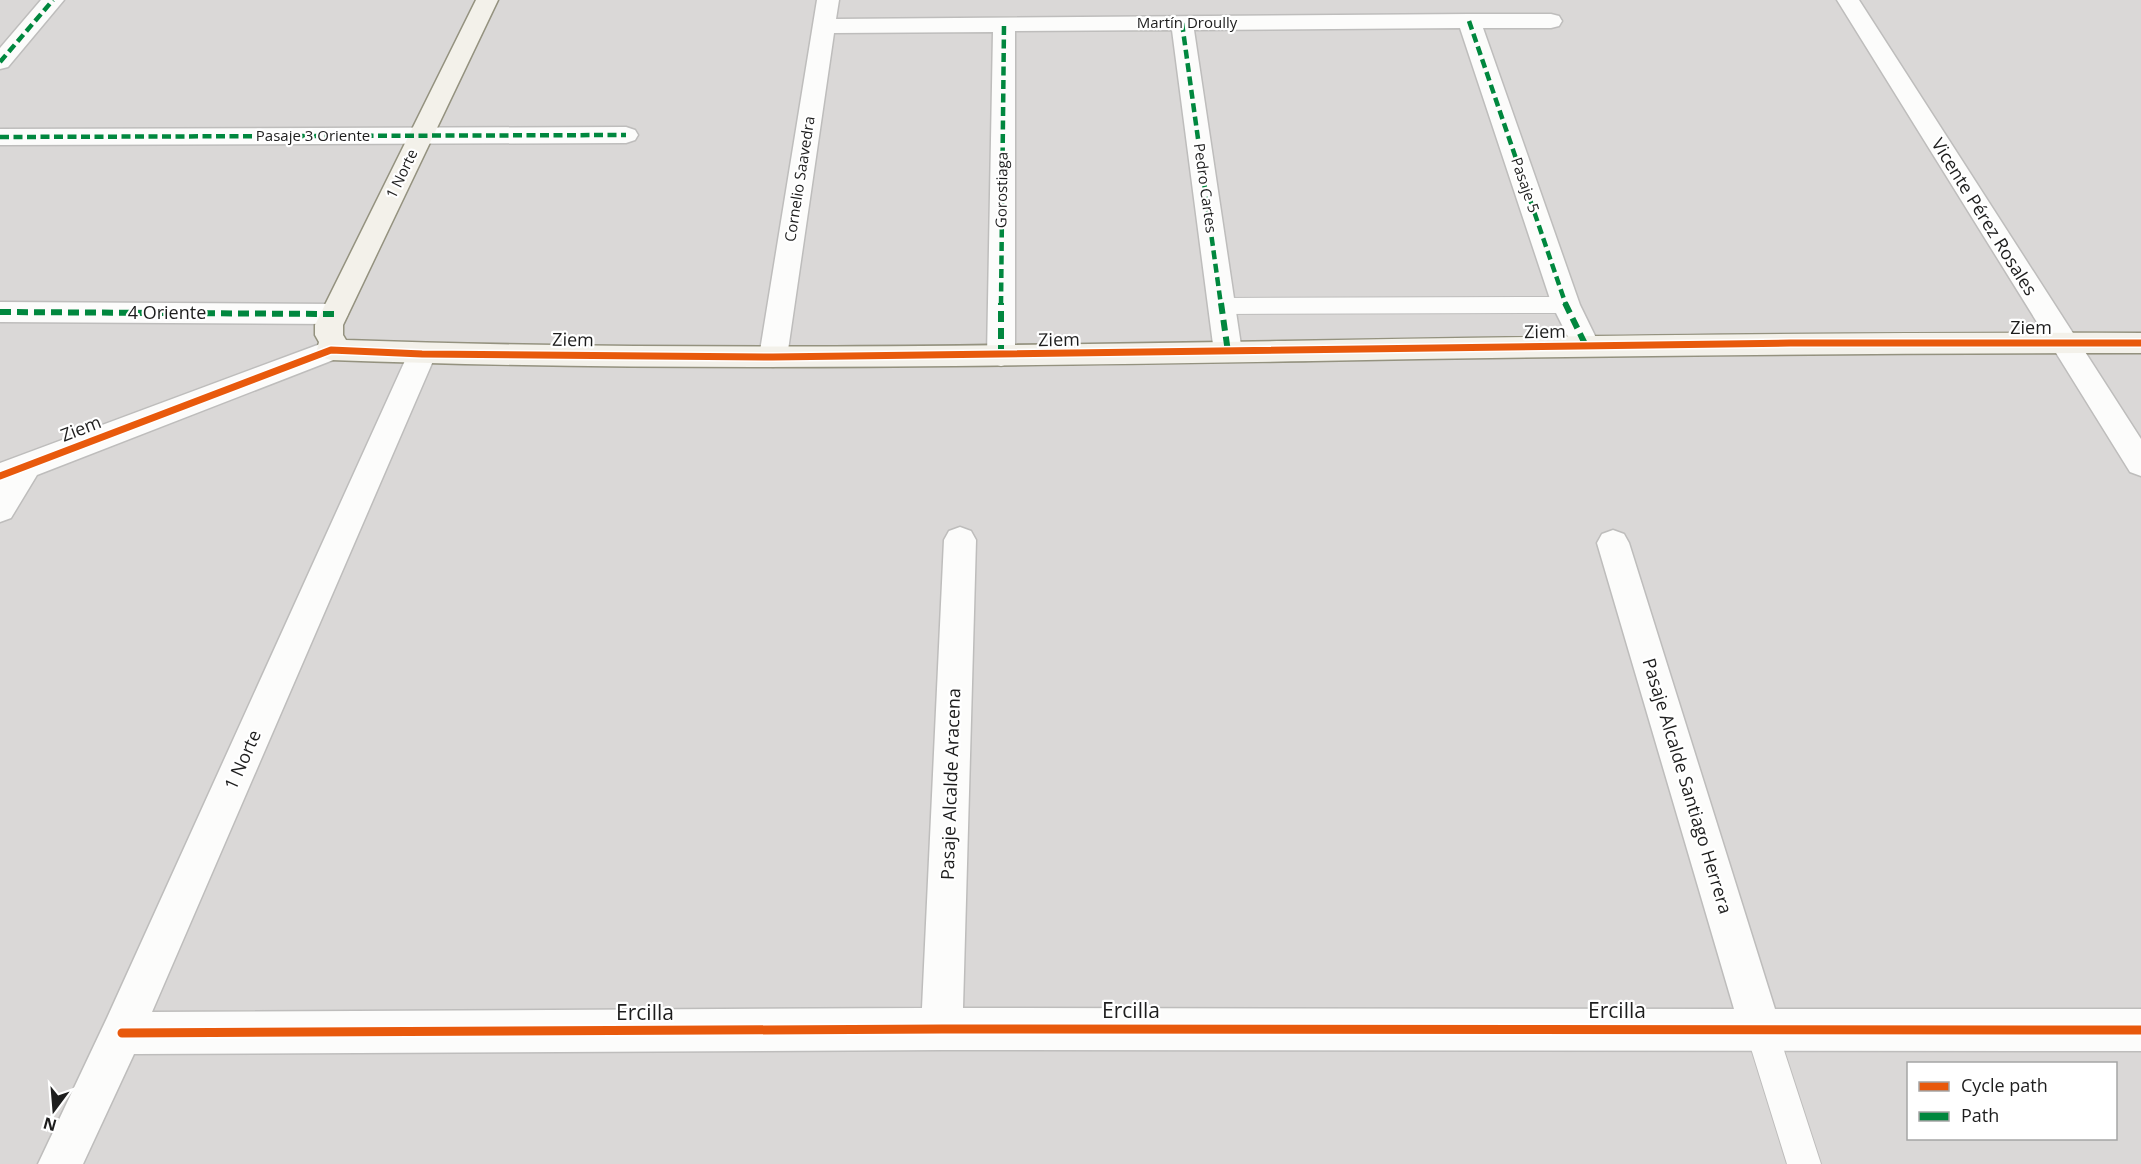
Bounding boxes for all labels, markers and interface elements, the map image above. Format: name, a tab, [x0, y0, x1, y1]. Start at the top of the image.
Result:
street label: Martín Droully	[1137, 12, 1238, 32]
street label: Cornelio Saavedra	[779, 114, 819, 243]
street label: Pasaje 3 Oriente	[256, 125, 370, 145]
street label: Vicente Pérez Rosales	[1927, 133, 2043, 300]
street label: Pedro Cartes	[1190, 142, 1222, 234]
street label: 1 Norte	[381, 145, 422, 202]
street label: Gorostiaga	[990, 152, 1012, 228]
street label: Pasaje 5	[1507, 154, 1545, 215]
street label: 4 Oriente	[128, 300, 206, 324]
street label: Ziem	[2010, 315, 2052, 339]
street label: Ziem	[1524, 319, 1566, 343]
street label: Ziem	[552, 327, 594, 351]
street label: Ziem	[1038, 327, 1080, 351]
street label: Ziem	[57, 409, 104, 447]
street label: Pasaje Alcalde Santiago Herrera	[1638, 655, 1738, 917]
street label: Pasaje Alcalde Aracena	[935, 688, 965, 880]
street label: 1 Norte	[218, 726, 266, 793]
street label: Ercilla	[1102, 996, 1160, 1024]
street label: Ercilla	[1588, 996, 1646, 1024]
street label: Ercilla	[616, 998, 674, 1026]
legend	[1907, 1062, 2117, 1140]
text: Cycle path	[1961, 1073, 2048, 1097]
north arrow	[24, 1080, 84, 1140]
text: Path	[1961, 1103, 1999, 1127]
text: N	[41, 1112, 59, 1137]

